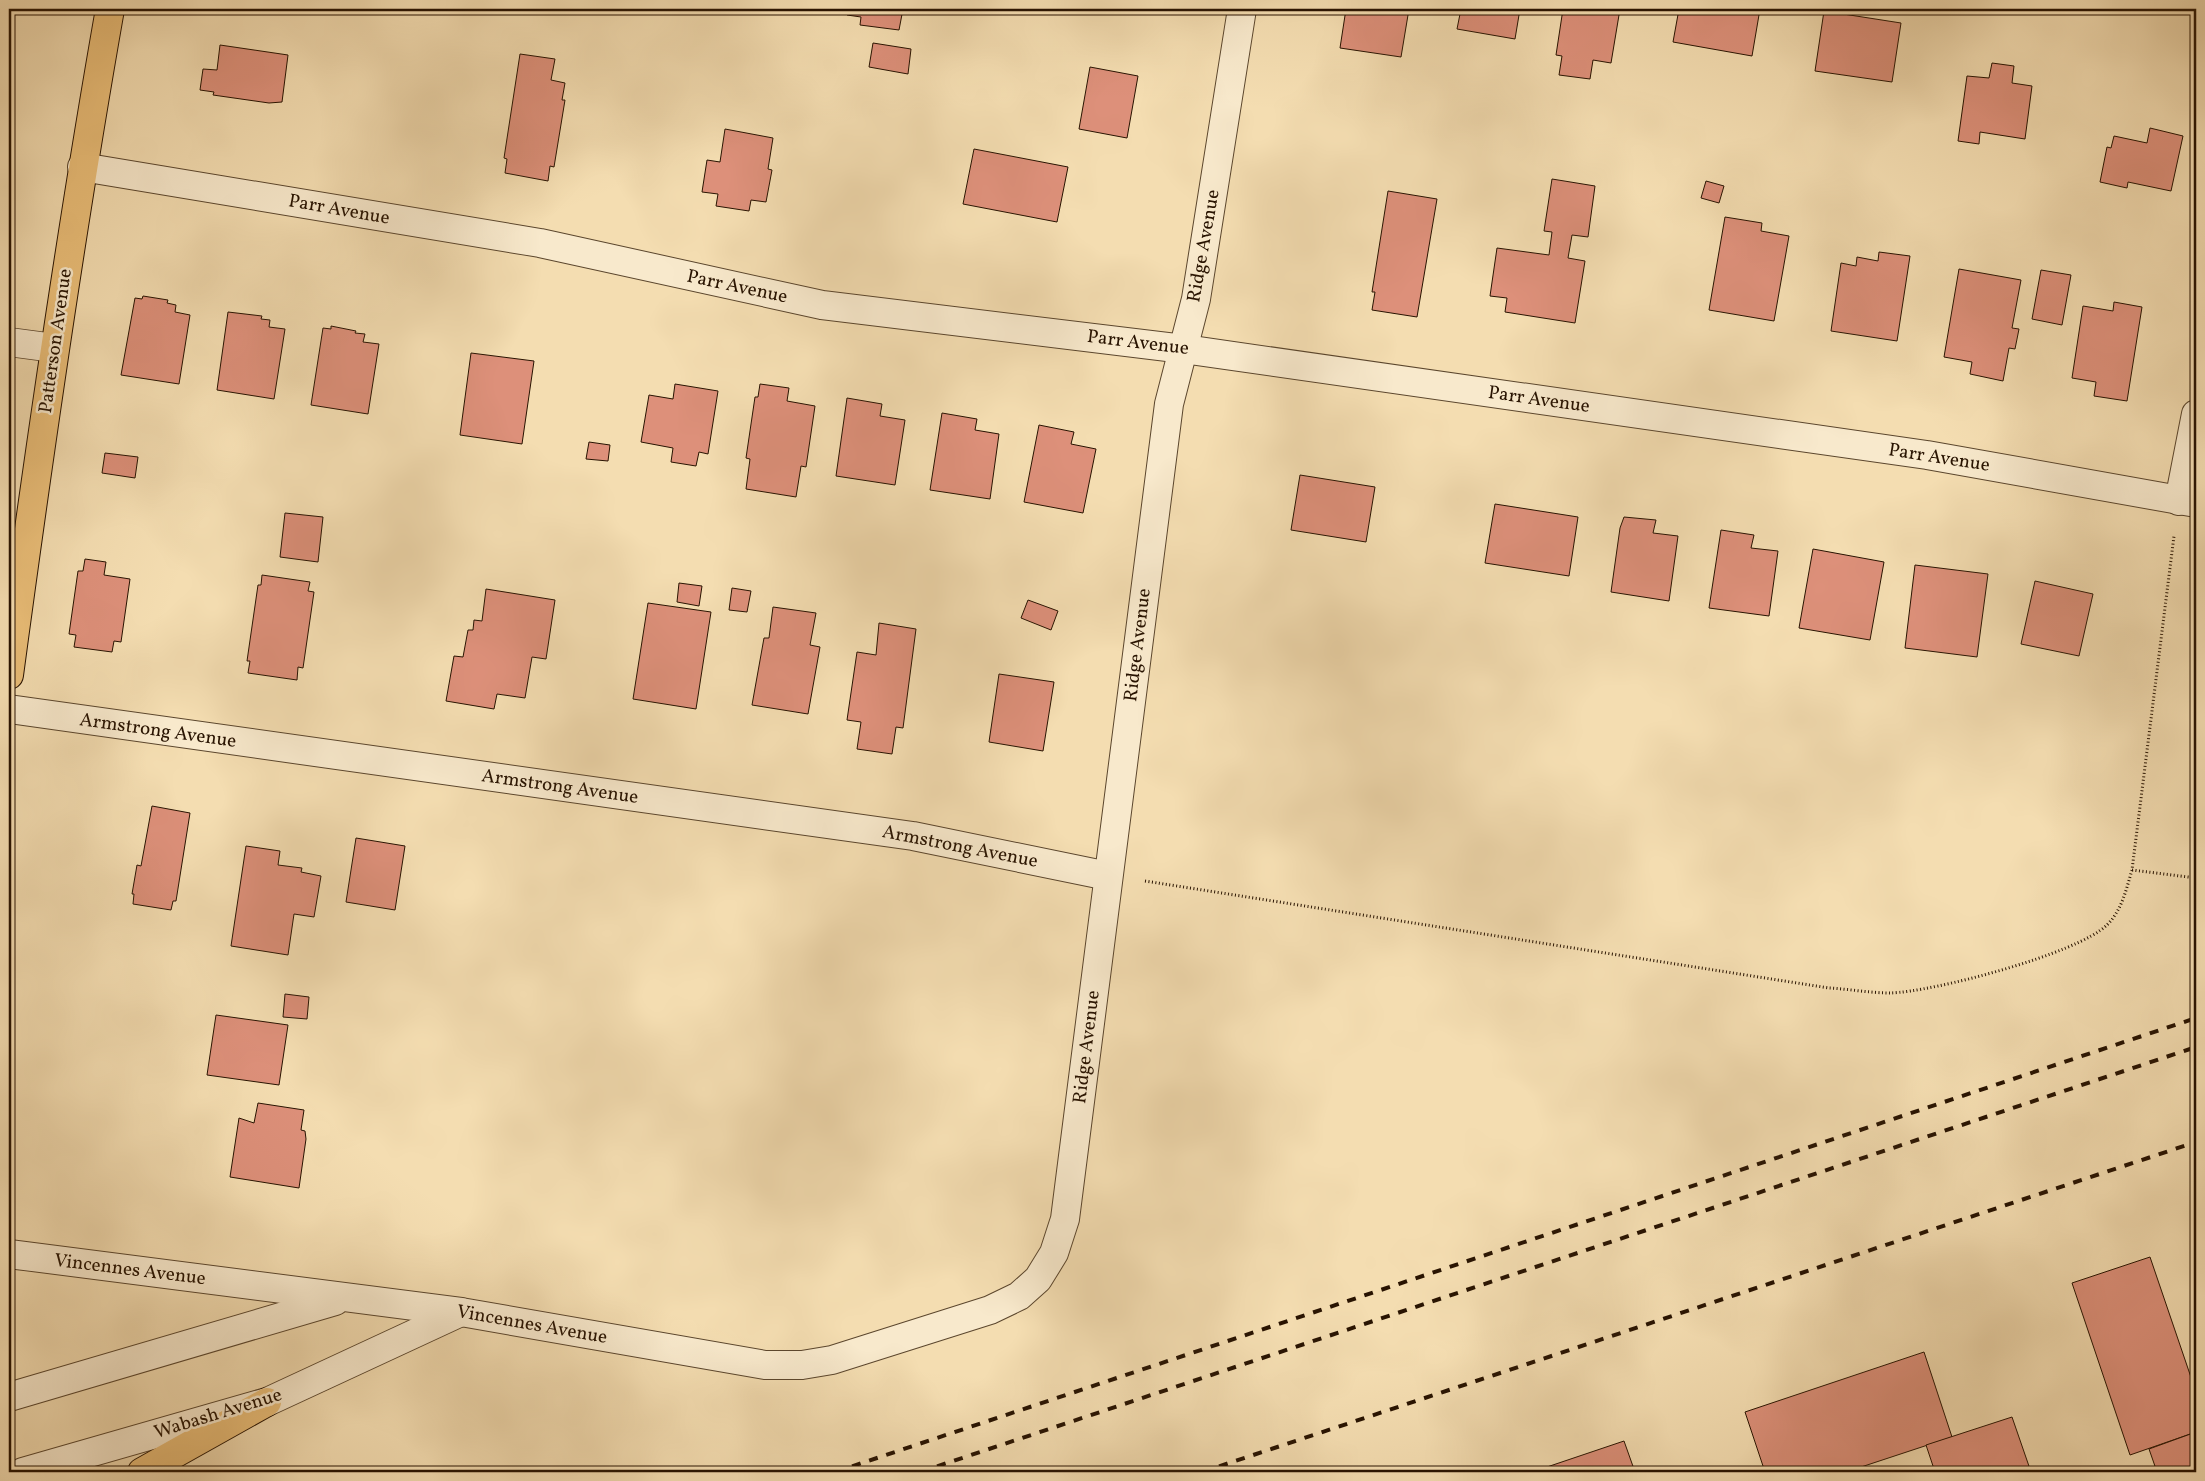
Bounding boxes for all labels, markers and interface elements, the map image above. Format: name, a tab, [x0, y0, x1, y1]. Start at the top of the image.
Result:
street label: Parr Avenue	[286, 188, 392, 232]
street label: Ridge Avenue	[1181, 188, 1227, 304]
street label: Parr Avenue	[684, 264, 790, 310]
street label: Patterson Avenue	[33, 267, 79, 415]
street label: Parr Avenue	[1086, 324, 1190, 362]
street label: Parr Avenue	[1487, 380, 1591, 420]
street label: Parr Avenue	[1886, 437, 1992, 479]
street label: Ridge Avenue	[1118, 587, 1158, 703]
street label: Armstrong Avenue	[78, 707, 238, 755]
street label: Armstrong Avenue	[480, 763, 640, 811]
street label: Armstrong Avenue	[880, 819, 1040, 875]
street label: Ridge Avenue	[1067, 989, 1107, 1105]
street label: Vincennes Avenue	[53, 1248, 207, 1292]
street label: Vincennes Avenue	[455, 1299, 609, 1351]
street label: Wabash Avenue	[151, 1382, 285, 1446]

